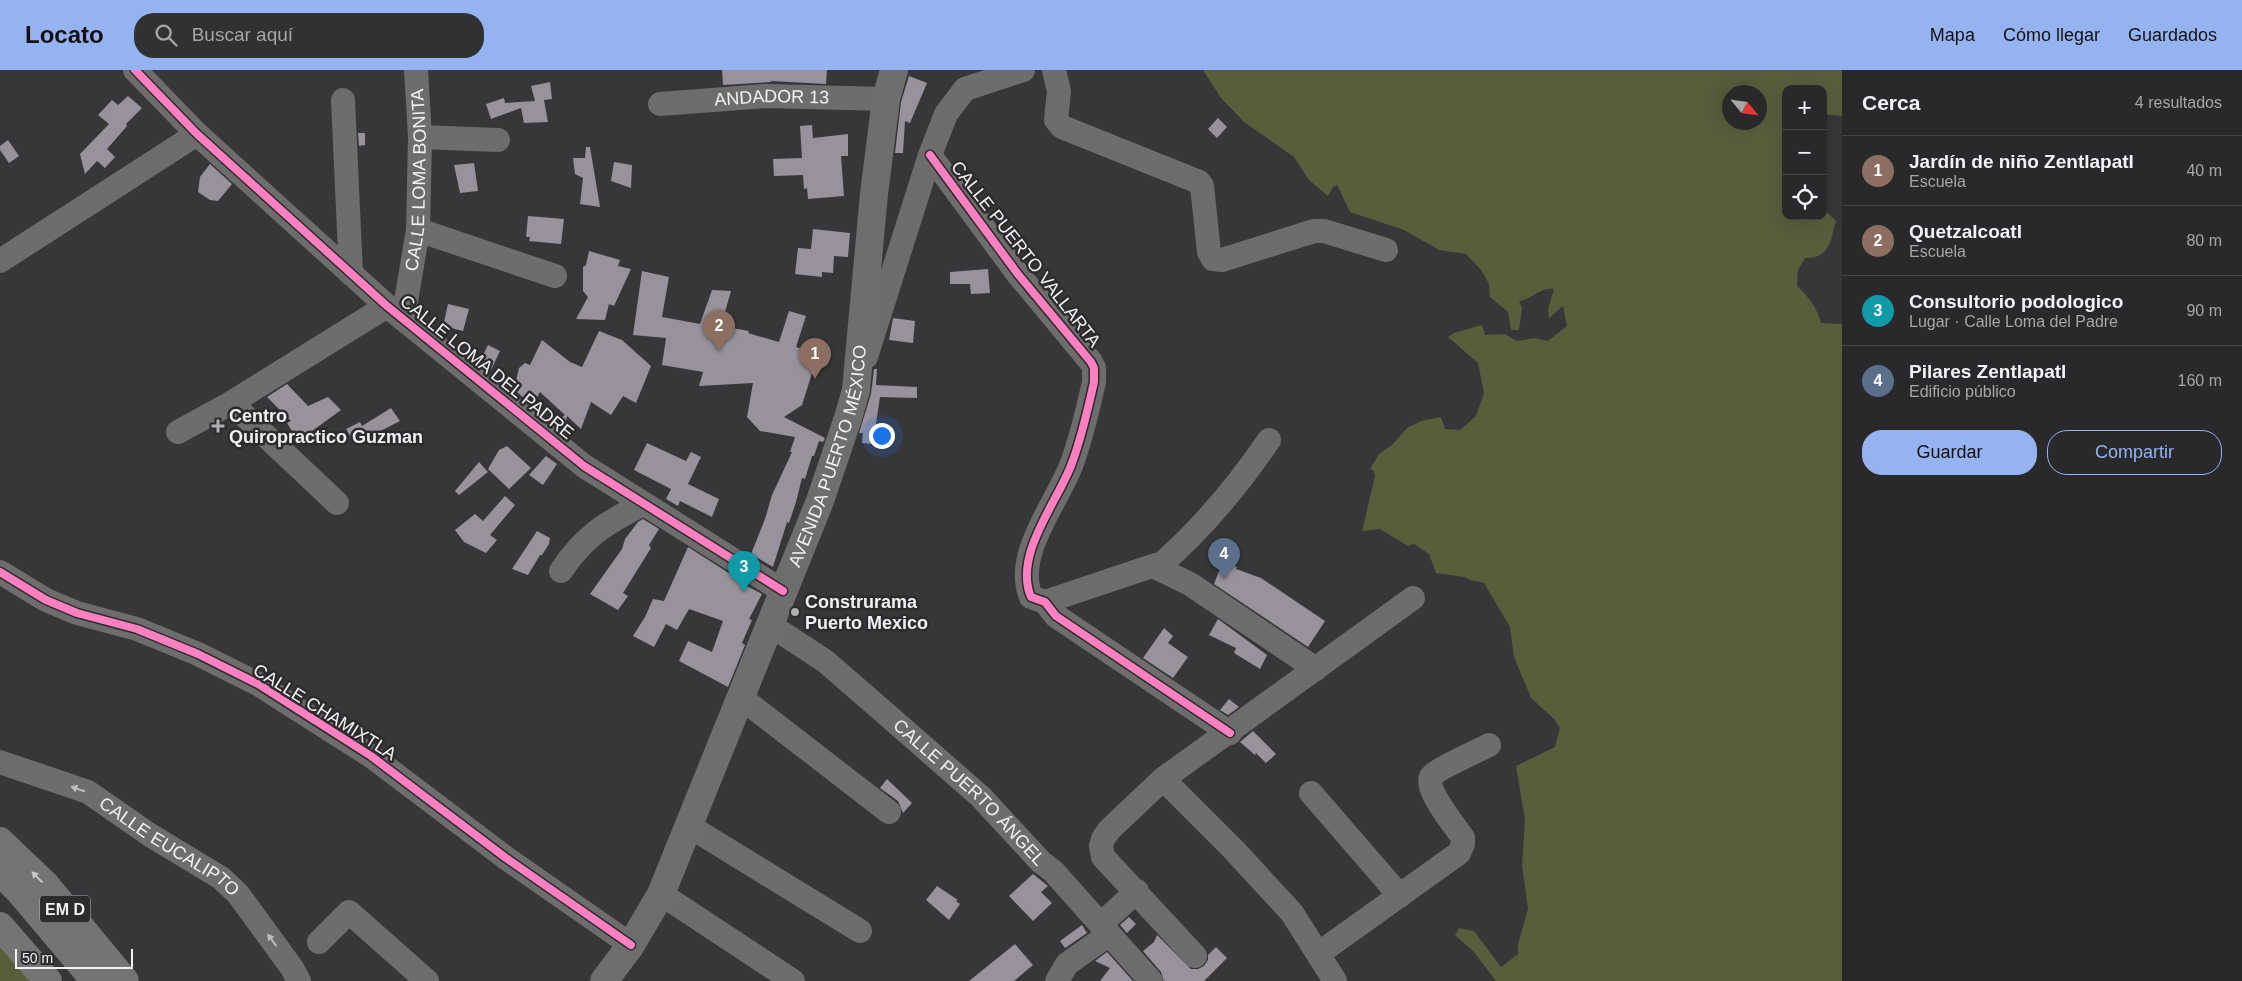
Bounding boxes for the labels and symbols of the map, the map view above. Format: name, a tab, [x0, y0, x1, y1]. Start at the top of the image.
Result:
north arrow	[1722, 85, 1767, 130]
street label: ANDADOR 13	[714, 86, 829, 110]
street label: CALLE LOMA BONITA	[401, 88, 430, 273]
street label: CALLE PUERTO VALLARTA	[947, 157, 1105, 351]
street label: CALLE LOMA DEL PADRE	[396, 291, 578, 443]
pin: 2	[703, 310, 735, 351]
pin: 1	[799, 338, 831, 379]
street label: AVENIDA PUERTO MÉXICO	[784, 344, 870, 570]
place label: Centro Quiropractico Guzman	[229, 406, 423, 447]
marker: Centro Quiropractico Guzman	[211, 419, 225, 433]
your location	[869, 423, 895, 449]
pin: 4	[1208, 538, 1240, 579]
pin: 3	[728, 551, 760, 592]
place label: Construrama Puerto Mexico	[805, 592, 928, 633]
marker: Construrama Puerto Mexico	[789, 606, 801, 618]
street label: CALLE CHAMIXTLA	[250, 660, 400, 764]
street label: CALLE PUERTO ÁNGEL	[889, 715, 1049, 870]
one-way arrow	[70, 785, 85, 793]
street label: CALLE EUCALIPTO	[96, 793, 244, 900]
one-way arrow	[31, 871, 43, 883]
road number: EM D	[40, 896, 90, 922]
one-way arrow	[267, 934, 277, 947]
scale bar	[15, 946, 132, 969]

